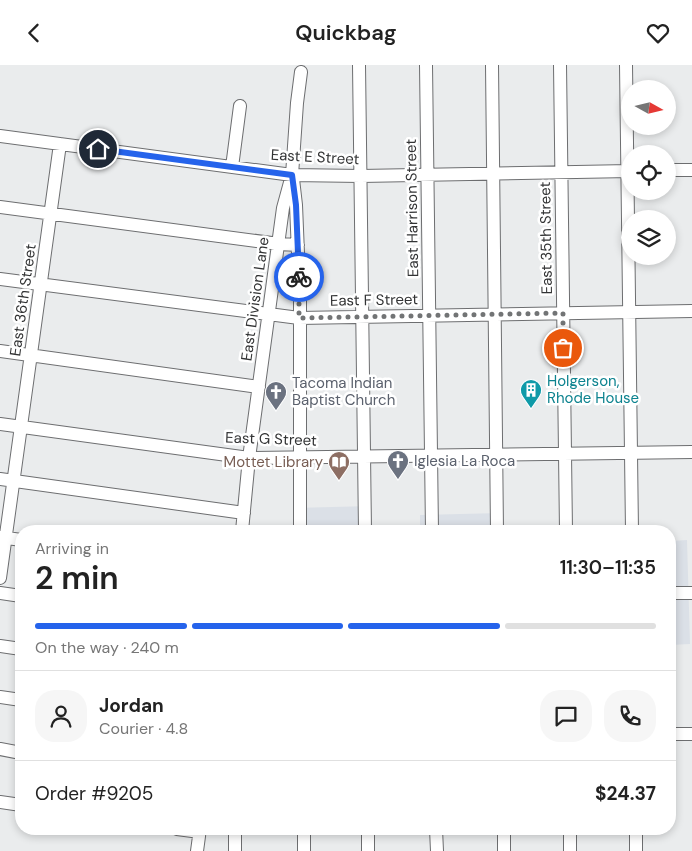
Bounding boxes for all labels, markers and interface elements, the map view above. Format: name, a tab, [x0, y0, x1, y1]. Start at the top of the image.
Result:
text: Quickbag	[295, 18, 397, 47]
icon: back	[20, 19, 48, 47]
icon: heart	[644, 19, 672, 47]
north arrow	[621, 80, 676, 135]
map controls	[621, 80, 676, 265]
pin	[77, 128, 119, 170]
icon: home	[84, 135, 112, 163]
street label: East Harrison Street	[401, 139, 423, 277]
street label: East E Street	[270, 145, 360, 169]
button: locate	[621, 145, 676, 200]
street label: East 35th Street	[535, 181, 557, 295]
button: layers	[621, 210, 676, 265]
street label: East Division Lane	[236, 236, 274, 362]
street label: East 36th Street	[5, 243, 41, 357]
courier	[274, 252, 324, 302]
icon: bike	[285, 263, 313, 291]
street label: East F Street	[330, 289, 418, 311]
pin	[542, 327, 584, 369]
icon: bag	[549, 334, 577, 362]
place label: Holgerson, Rhode House	[547, 371, 639, 408]
place label: Tacoma Indian Baptist Church	[292, 373, 395, 410]
building icon: Holgerson, Rhode House	[519, 378, 543, 409]
church icon: Tacoma Indian Baptist Church	[264, 380, 288, 411]
street label: East G Street	[225, 427, 317, 451]
church icon: Iglesia La Roca	[386, 449, 410, 480]
library icon: Mottet Library	[327, 450, 351, 481]
place label: Iglesia La Roca	[414, 451, 515, 471]
place label: Mottet Library	[224, 452, 324, 472]
text: Arriving in	[35, 538, 109, 559]
text: 11:30–11:35	[560, 555, 656, 580]
text: 2 min	[35, 557, 119, 599]
text: On the way · 240 m	[35, 637, 179, 658]
button: person	[35, 690, 87, 742]
button: chat	[540, 690, 592, 742]
button: phone	[604, 690, 656, 742]
text: Jordan	[99, 693, 164, 718]
text: Courier · 4.8	[99, 718, 188, 739]
text: Order #9205	[35, 781, 153, 806]
text: $24.37	[595, 781, 656, 806]

